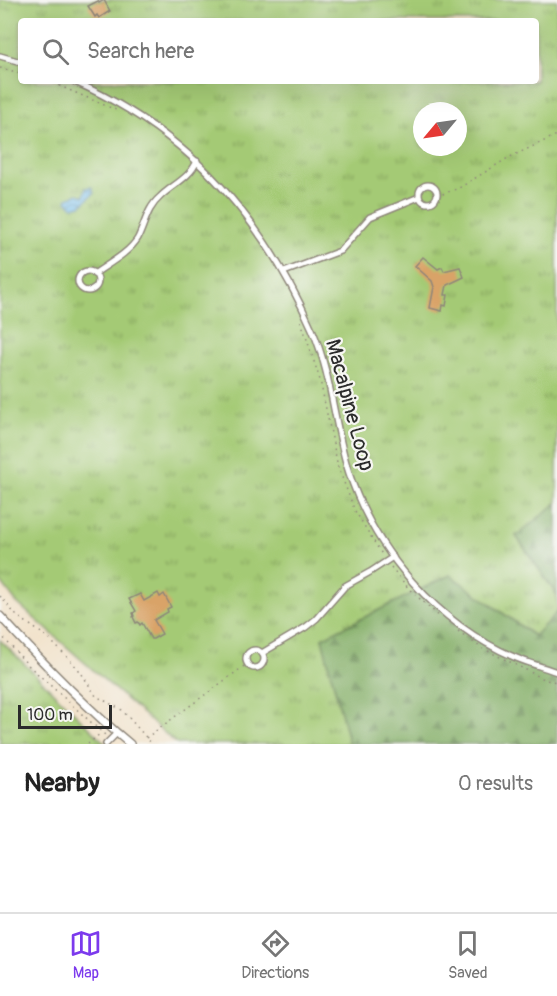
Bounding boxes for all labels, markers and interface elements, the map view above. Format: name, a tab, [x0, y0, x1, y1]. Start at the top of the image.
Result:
search box	[18, 18, 539, 84]
icon: search	[39, 35, 72, 68]
text: Search here	[87, 37, 194, 65]
north arrow	[413, 102, 467, 156]
street label: Macalpine Loop	[319, 336, 380, 474]
scale bar	[18, 702, 112, 730]
text: 100 m	[27, 705, 73, 725]
text: Nearby	[24, 767, 100, 799]
text: 0 results	[458, 771, 533, 796]
tab: Map	[69, 927, 102, 983]
tab: Directions	[241, 927, 309, 983]
tab: Saved	[448, 927, 488, 983]

